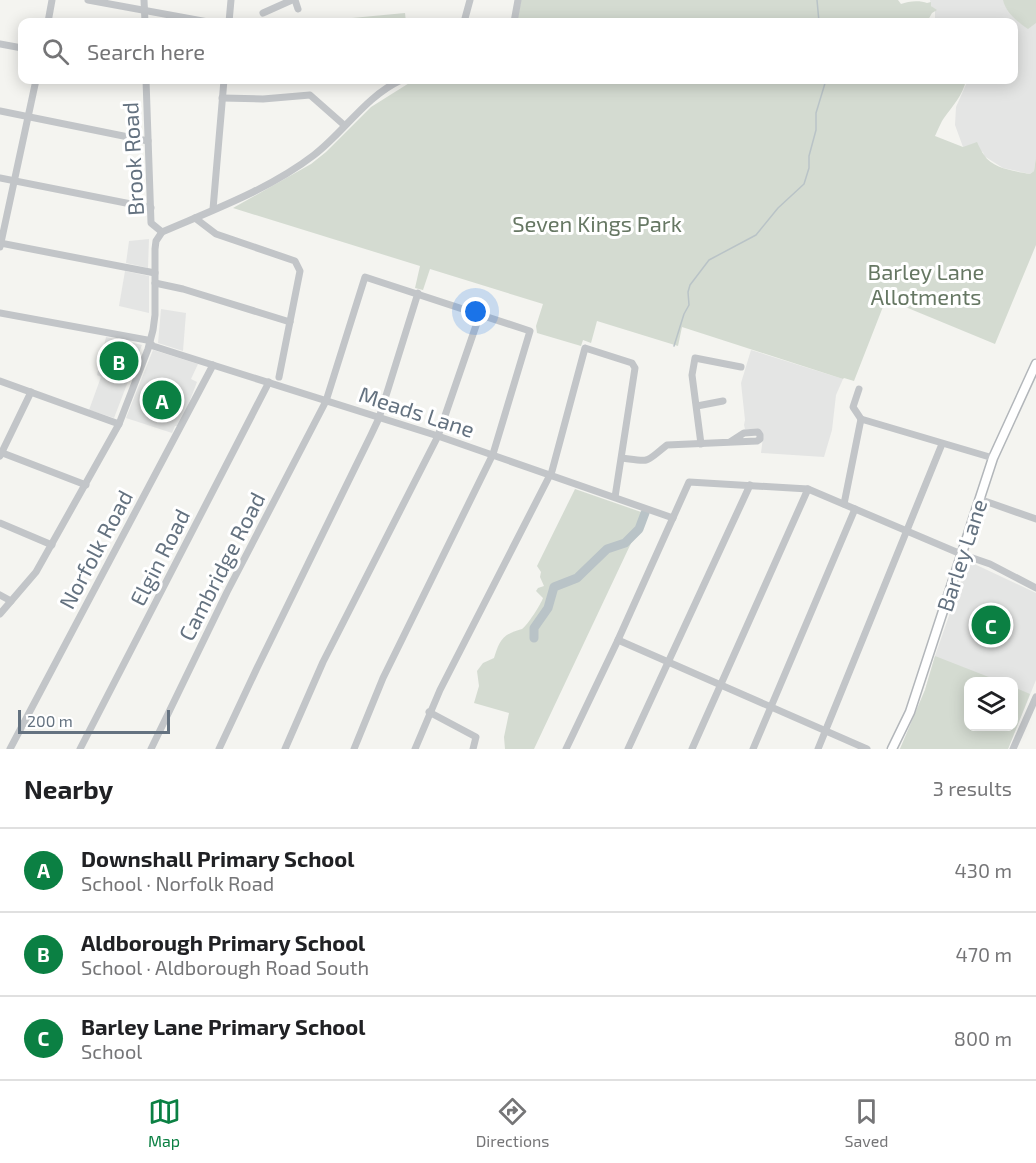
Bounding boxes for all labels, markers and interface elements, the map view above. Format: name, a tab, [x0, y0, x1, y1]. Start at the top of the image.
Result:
search box	[18, 18, 1018, 84]
icon: search	[39, 35, 72, 68]
text: Search here	[87, 38, 205, 64]
street label: Brook Road	[116, 102, 148, 216]
park label: Seven Kings Park	[512, 210, 682, 236]
park label: Barley Lane Allotments	[868, 258, 984, 309]
your location	[461, 297, 490, 326]
pin: B	[100, 338, 138, 384]
pin: A	[142, 378, 182, 422]
street label: Meads Lane	[356, 380, 478, 442]
street label: Norfolk Road	[53, 485, 137, 613]
street label: Cambridge Road	[172, 488, 270, 644]
street label: Barley Lane	[931, 495, 991, 615]
street label: Elgin Road	[124, 504, 194, 610]
pin: C	[972, 602, 1010, 648]
map controls	[964, 677, 1018, 731]
button: layers	[964, 677, 1018, 731]
scale bar	[18, 707, 170, 734]
text: 200 m	[27, 711, 73, 730]
text: Nearby	[24, 773, 113, 804]
text: 3 results	[933, 776, 1012, 800]
text: Downshall Primary School	[81, 845, 355, 871]
text: A	[37, 858, 50, 882]
text: 430 m	[955, 858, 1012, 882]
text: School · Norfolk Road	[81, 871, 274, 895]
text: Aldborough Primary School	[81, 929, 365, 955]
text: B	[37, 942, 50, 966]
text: 470 m	[955, 942, 1012, 966]
text: School · Aldborough Road South	[81, 955, 369, 979]
text: Barley Lane Primary School	[81, 1013, 366, 1039]
text: C	[38, 1026, 49, 1050]
text: 800 m	[954, 1026, 1012, 1050]
text: School	[81, 1039, 142, 1063]
tab: Map	[148, 1095, 181, 1150]
tab: Directions	[476, 1095, 549, 1150]
tab: Saved	[845, 1095, 888, 1150]

